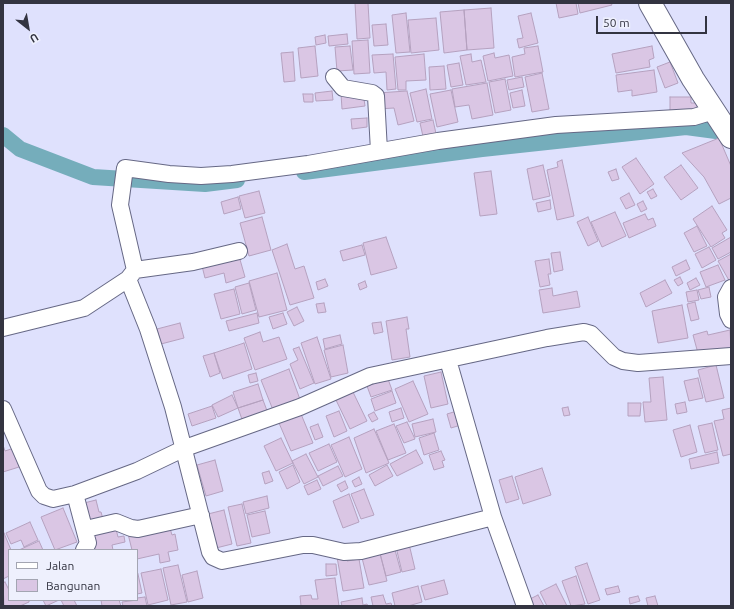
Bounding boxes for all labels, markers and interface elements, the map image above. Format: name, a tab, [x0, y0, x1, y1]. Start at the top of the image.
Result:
north arrow	[8, 8, 48, 48]
scale bar	[598, 8, 709, 34]
text: 50 m	[603, 16, 630, 29]
text: U	[28, 31, 41, 45]
legend	[8, 549, 138, 601]
text: Jalan	[46, 559, 74, 572]
text: Bangunan	[46, 579, 100, 592]

